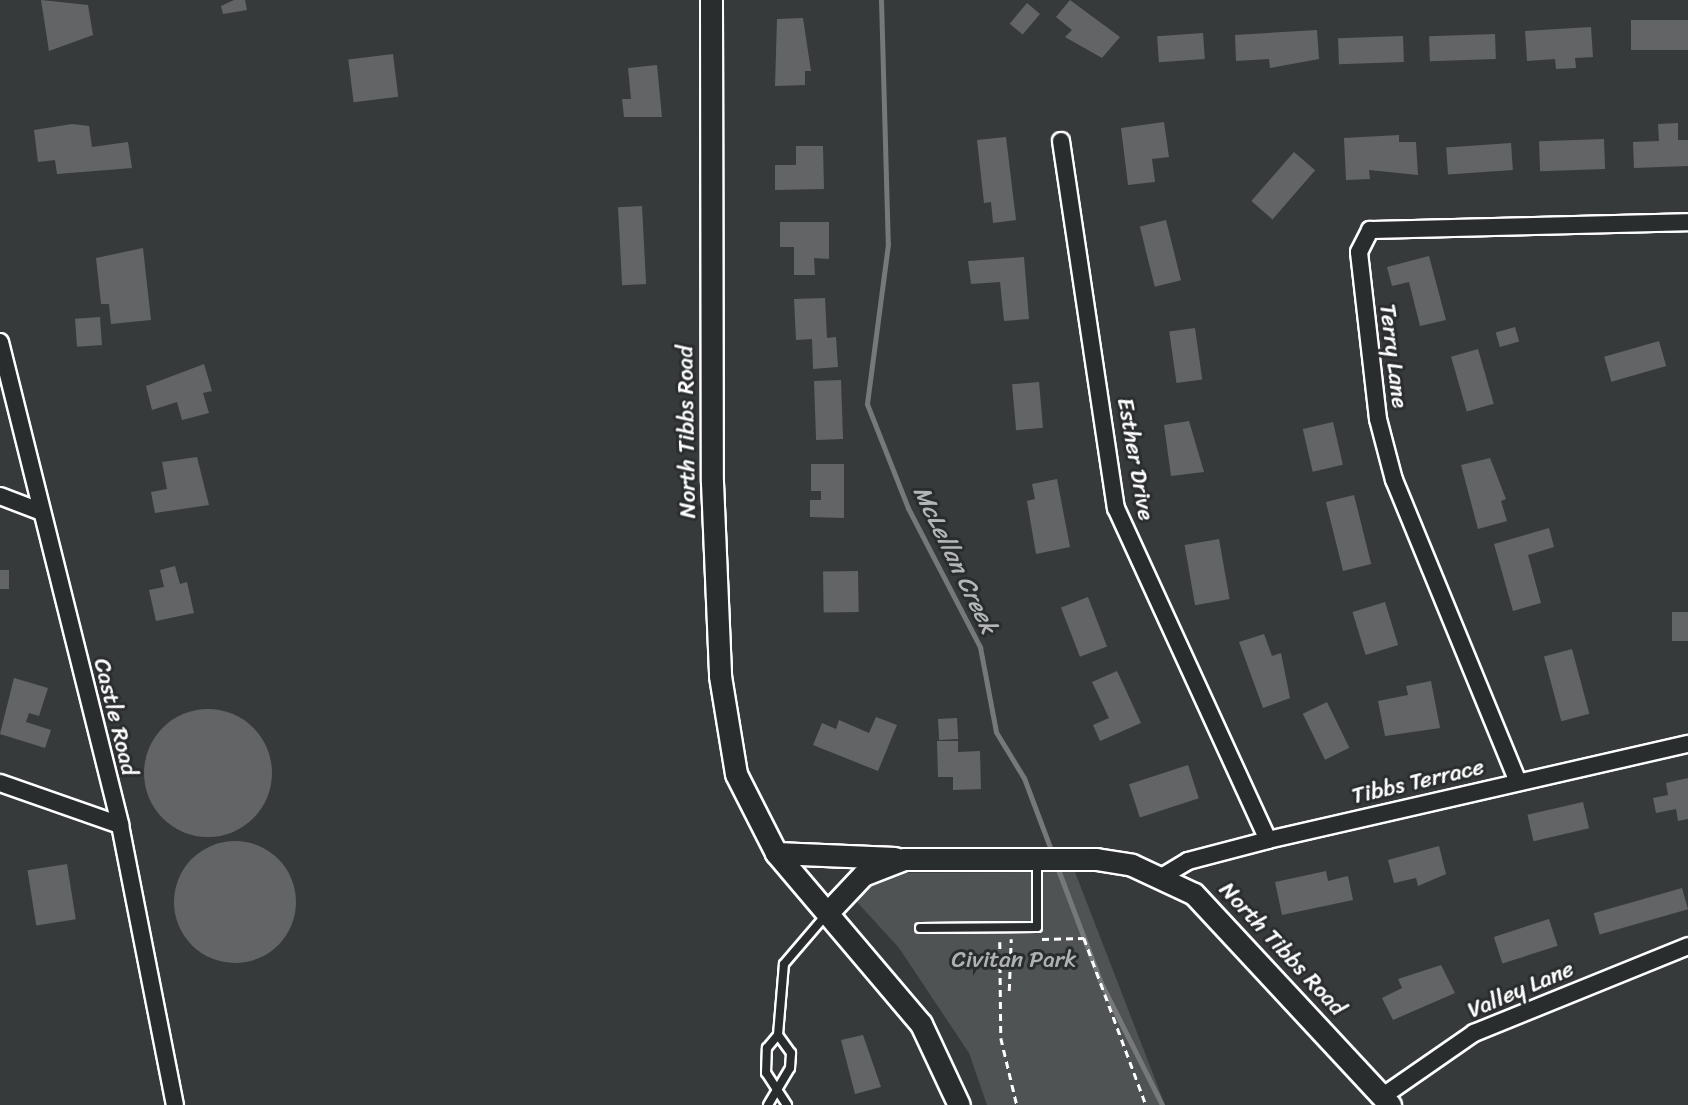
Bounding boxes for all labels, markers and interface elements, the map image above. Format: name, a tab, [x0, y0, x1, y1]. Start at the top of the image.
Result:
street label: Terry Lane	[1373, 302, 1413, 410]
street label: North Tibbs Road	[672, 345, 702, 519]
street label: Esther Drive	[1111, 395, 1159, 523]
water label: McLellan Creek	[907, 481, 1003, 639]
street label: Castle Road	[87, 655, 143, 779]
street label: Tibbs Terrace	[1349, 753, 1487, 811]
street label: North Tibbs Road	[1213, 876, 1351, 1022]
park label: Civitan Park	[952, 946, 1076, 974]
street label: Valley Lane	[1464, 955, 1578, 1025]

